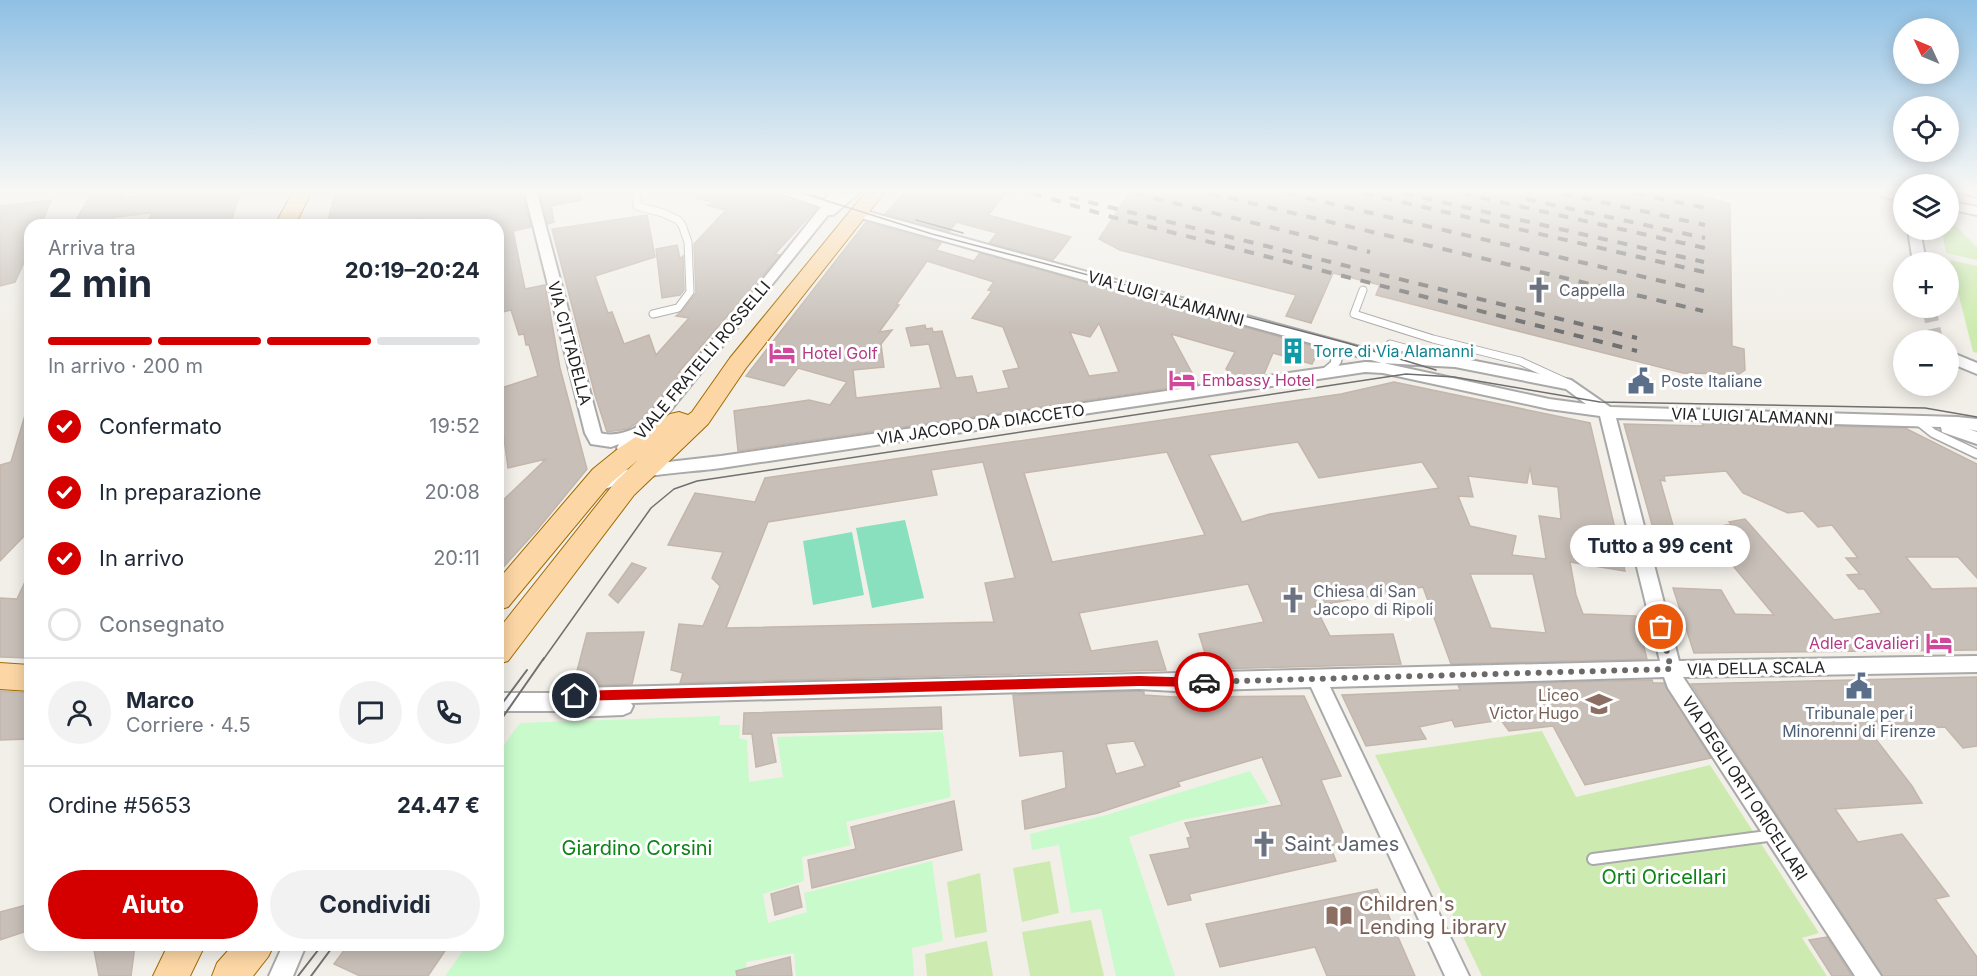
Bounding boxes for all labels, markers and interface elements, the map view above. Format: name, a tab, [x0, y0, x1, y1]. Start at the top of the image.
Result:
north arrow	[1893, 18, 1959, 84]
map controls	[1893, 18, 1959, 396]
button: locate	[1893, 96, 1959, 162]
button: layers	[1893, 174, 1959, 240]
text: Arriva tra	[48, 236, 136, 260]
button: +	[1893, 252, 1959, 318]
text: 20:19–20:24	[345, 257, 480, 283]
text: 2 min	[48, 259, 152, 306]
street label: VIA LUIGI ALAMANNI	[1085, 266, 1247, 330]
church icon: Cappella	[1524, 275, 1554, 305]
street label: VIALE FRATELLI ROSSELLI	[630, 277, 774, 443]
street label: VIA CITTADELLA	[544, 279, 596, 407]
place label: Cappella	[1559, 280, 1625, 300]
button: −	[1893, 330, 1959, 396]
building icon: Torre di Via Alamanni	[1278, 336, 1308, 366]
hotel icon: Hotel Golf	[767, 338, 797, 368]
place label: Torre di Via Alamanni	[1313, 341, 1474, 361]
place label: Hotel Golf	[802, 343, 878, 363]
text: In arrivo · 200 m	[48, 354, 203, 378]
hotel icon: Embassy Hotel	[1167, 365, 1197, 395]
public building icon: Poste Italiane	[1626, 366, 1656, 396]
place label: Embassy Hotel	[1202, 370, 1315, 390]
place label: Poste Italiane	[1661, 371, 1762, 391]
street label: VIA JACOPO DA DIACCETO	[876, 400, 1086, 448]
street label: VIA LUIGI ALAMANNI	[1671, 403, 1833, 429]
icon: check	[48, 410, 81, 443]
text: Confermato	[99, 413, 222, 439]
text: 19:52	[429, 414, 480, 438]
icon: check	[48, 476, 81, 509]
text: In preparazione	[99, 479, 261, 505]
text: 20:08	[424, 480, 480, 504]
callout: Tutto a 99 cent	[1571, 525, 1751, 567]
text: Tutto a 99 cent	[1587, 534, 1733, 558]
icon: check	[48, 542, 81, 575]
text: In arrivo	[99, 545, 184, 571]
text: 20:11	[433, 546, 480, 570]
place label: Chiesa di San Jacopo di Ripoli	[1313, 581, 1433, 619]
church icon: Chiesa di San Jacopo di Ripoli	[1278, 585, 1308, 615]
pin	[1635, 601, 1686, 652]
icon: bag	[1644, 610, 1677, 643]
text: Consegnato	[99, 611, 225, 637]
hotel icon: Adler Cavalieri	[1924, 628, 1954, 658]
place label: Adler Cavalieri	[1809, 633, 1919, 653]
courier	[1174, 652, 1234, 712]
street label: VIA DELLA SCALA	[1687, 657, 1825, 679]
icon: car	[1188, 666, 1221, 699]
pin	[549, 670, 600, 721]
public building icon: Tribunale per i Minorenni di Firenze	[1844, 671, 1874, 701]
icon: home	[558, 679, 591, 712]
button: person	[48, 681, 111, 744]
button: chat	[339, 681, 402, 744]
button: phone	[417, 681, 480, 744]
place label: Liceo Victor Hugo	[1489, 685, 1579, 723]
text: Marco	[126, 687, 194, 713]
school or university icon: Liceo Victor Hugo	[1584, 689, 1614, 719]
street label: VIA DEGLI ORTI ORICELLARI	[1678, 692, 1812, 884]
place label: Tribunale per i Minorenni di Firenze	[1782, 703, 1936, 741]
text: Corriere · 4.5	[126, 713, 251, 737]
text: Ordine #5653	[48, 792, 191, 818]
text: 24.47 €	[397, 792, 480, 818]
church icon: Saint James	[1249, 829, 1279, 859]
place label: Saint James	[1284, 832, 1399, 856]
park label: Giardino Corsini	[562, 836, 712, 860]
park label: Orti Oricellari	[1602, 865, 1726, 889]
button: Aiuto	[48, 870, 258, 939]
button: Condividi	[270, 870, 480, 939]
place label: Children's Lending Library	[1359, 892, 1507, 939]
library icon: Children's Lending Library	[1324, 901, 1354, 931]

